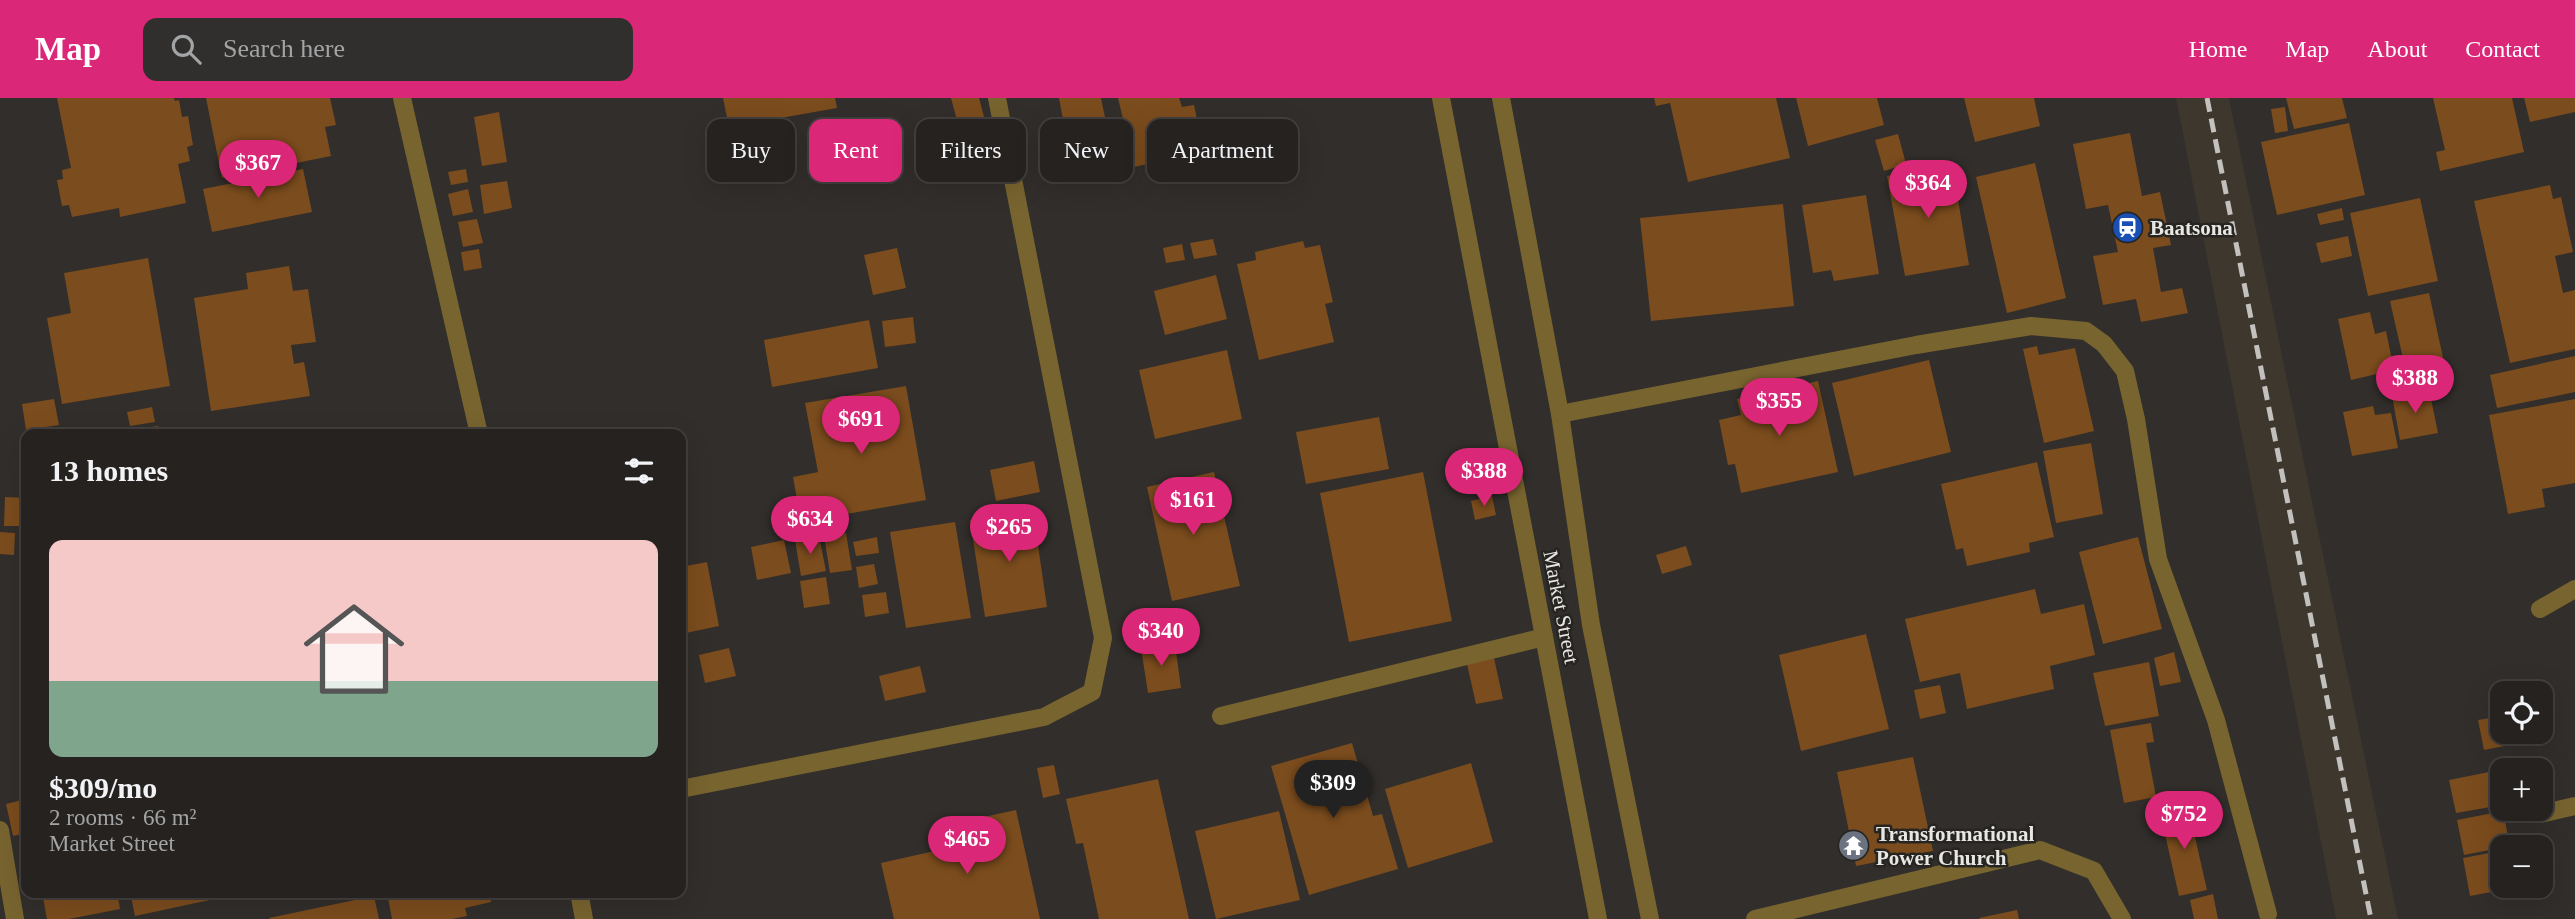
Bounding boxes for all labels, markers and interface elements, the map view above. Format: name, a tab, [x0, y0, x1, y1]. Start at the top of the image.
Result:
search box	[143, 18, 633, 81]
icon: search	[167, 30, 205, 68]
text: Map	[35, 31, 101, 67]
text: Search here	[223, 34, 345, 63]
text: Home	[2189, 36, 2247, 62]
text: Map	[2285, 36, 2329, 62]
text: About	[2367, 36, 2427, 62]
text: Contact	[2465, 36, 2540, 62]
chip: Buy	[707, 119, 795, 182]
chip: Rent	[809, 119, 902, 182]
chip: Filters	[916, 119, 1026, 182]
chip: New	[1040, 119, 1133, 182]
chip: Apartment	[1147, 119, 1298, 182]
pin: $367	[217, 140, 299, 200]
text: $367	[235, 150, 281, 175]
pin: $364	[1887, 160, 1969, 220]
text: $364	[1905, 170, 1951, 195]
station icon: Baatsona	[2110, 211, 2144, 245]
place label: Baatsona	[2150, 216, 2233, 240]
pin: $388	[2374, 356, 2456, 415]
text: $388	[2392, 365, 2438, 390]
pin: $355	[1738, 378, 1820, 438]
text: $355	[1756, 388, 1802, 413]
pin: $691	[820, 396, 902, 456]
text: $691	[838, 406, 884, 431]
pin: $388	[1443, 448, 1525, 508]
icon: filters	[620, 452, 658, 490]
text: 13 homes	[49, 454, 168, 487]
text: $388	[1461, 458, 1507, 483]
pin: $161	[1152, 478, 1234, 537]
text: $161	[1170, 487, 1216, 512]
pin: $634	[769, 496, 851, 556]
pin: $265	[968, 504, 1050, 564]
text: $634	[787, 506, 833, 531]
text: $265	[986, 514, 1032, 539]
street label: Market Street	[1538, 548, 1584, 666]
icon: home	[291, 586, 417, 712]
pin: $340	[1120, 608, 1202, 668]
text: $340	[1138, 618, 1184, 643]
map controls	[2490, 681, 2553, 898]
button: locate	[2490, 681, 2553, 744]
button: +	[2490, 758, 2553, 821]
pin: $309	[1292, 760, 1374, 820]
text: $309	[1310, 770, 1356, 795]
text: $309/mo	[49, 771, 157, 804]
pin: $752	[2143, 792, 2225, 851]
text: $752	[2161, 801, 2207, 826]
text: 2 rooms · 66 m²	[49, 805, 196, 830]
pin: $465	[926, 816, 1008, 876]
place label: Transformational Power Church	[1876, 822, 2034, 870]
text: $465	[944, 826, 990, 851]
temple icon: Transformational Power Church	[1836, 829, 1870, 863]
text: Market Street	[49, 831, 175, 856]
button: −	[2490, 835, 2553, 898]

